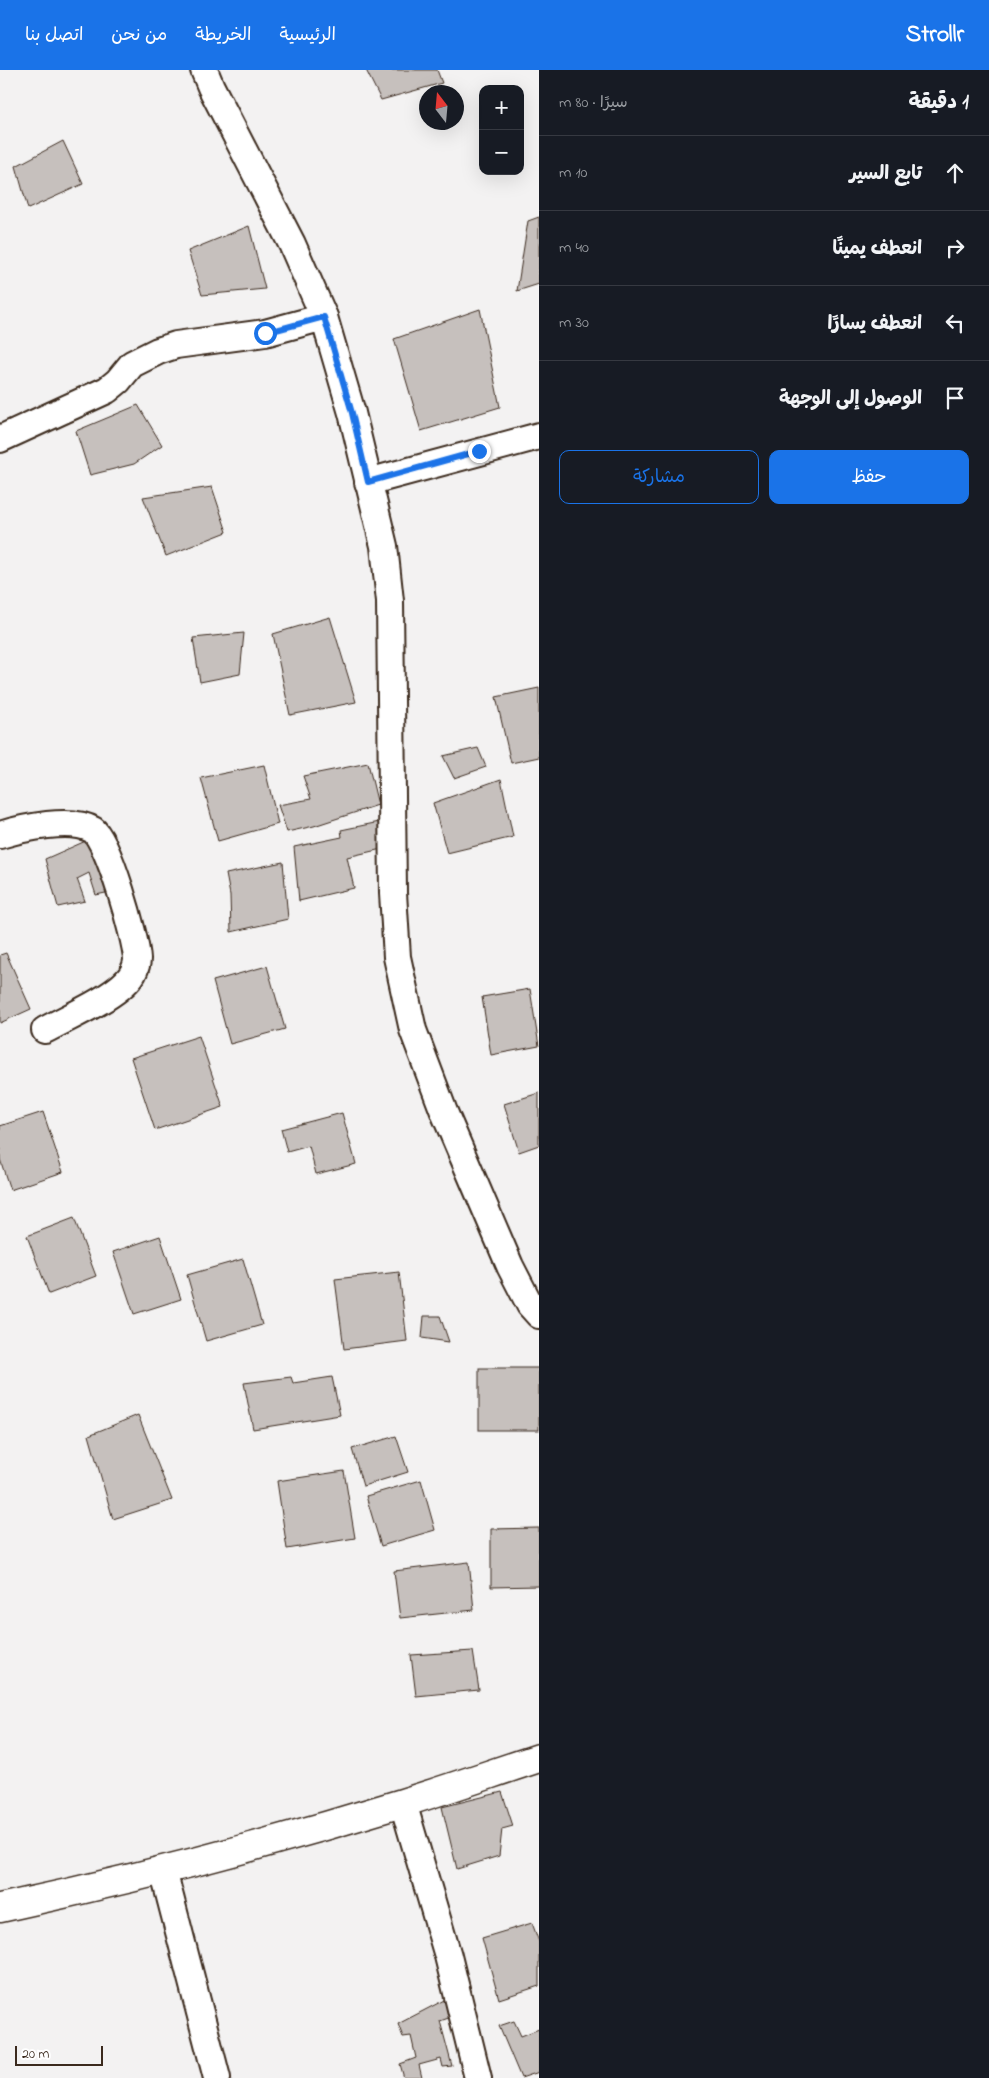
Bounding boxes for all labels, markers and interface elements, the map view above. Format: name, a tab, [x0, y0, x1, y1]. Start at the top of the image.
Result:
text: Strollr	[906, 18, 964, 53]
text: اتصل بنا	[25, 23, 83, 49]
text: من نحن	[111, 23, 167, 49]
text: الخريطة	[195, 23, 251, 49]
text: الرئيسية	[279, 23, 336, 49]
north arrow	[419, 85, 464, 130]
map controls	[479, 85, 524, 175]
button: +	[479, 85, 524, 130]
text: 1 دقيقة	[909, 88, 969, 118]
text: سيرًا · 80 m	[559, 91, 628, 115]
button: −	[479, 130, 524, 175]
icon: ahead	[941, 159, 969, 187]
text: 10 m	[559, 161, 587, 185]
text: تابع السير	[850, 161, 922, 188]
icon: right	[941, 234, 969, 262]
text: 40 m	[559, 236, 589, 260]
text: انعطف يمينًا	[832, 236, 922, 263]
icon: left	[941, 309, 969, 337]
text: 30 m	[559, 311, 589, 335]
text: انعطف يسارًا	[827, 311, 922, 338]
route start	[254, 322, 277, 345]
icon: arrive	[941, 384, 969, 412]
text: الوصول إلى الوجهة	[779, 386, 922, 413]
route end	[468, 440, 491, 463]
button: مشاركة	[559, 450, 759, 504]
button: حفظ	[769, 450, 969, 504]
scale bar	[15, 2043, 102, 2066]
text: 20 m	[22, 2044, 49, 2065]

